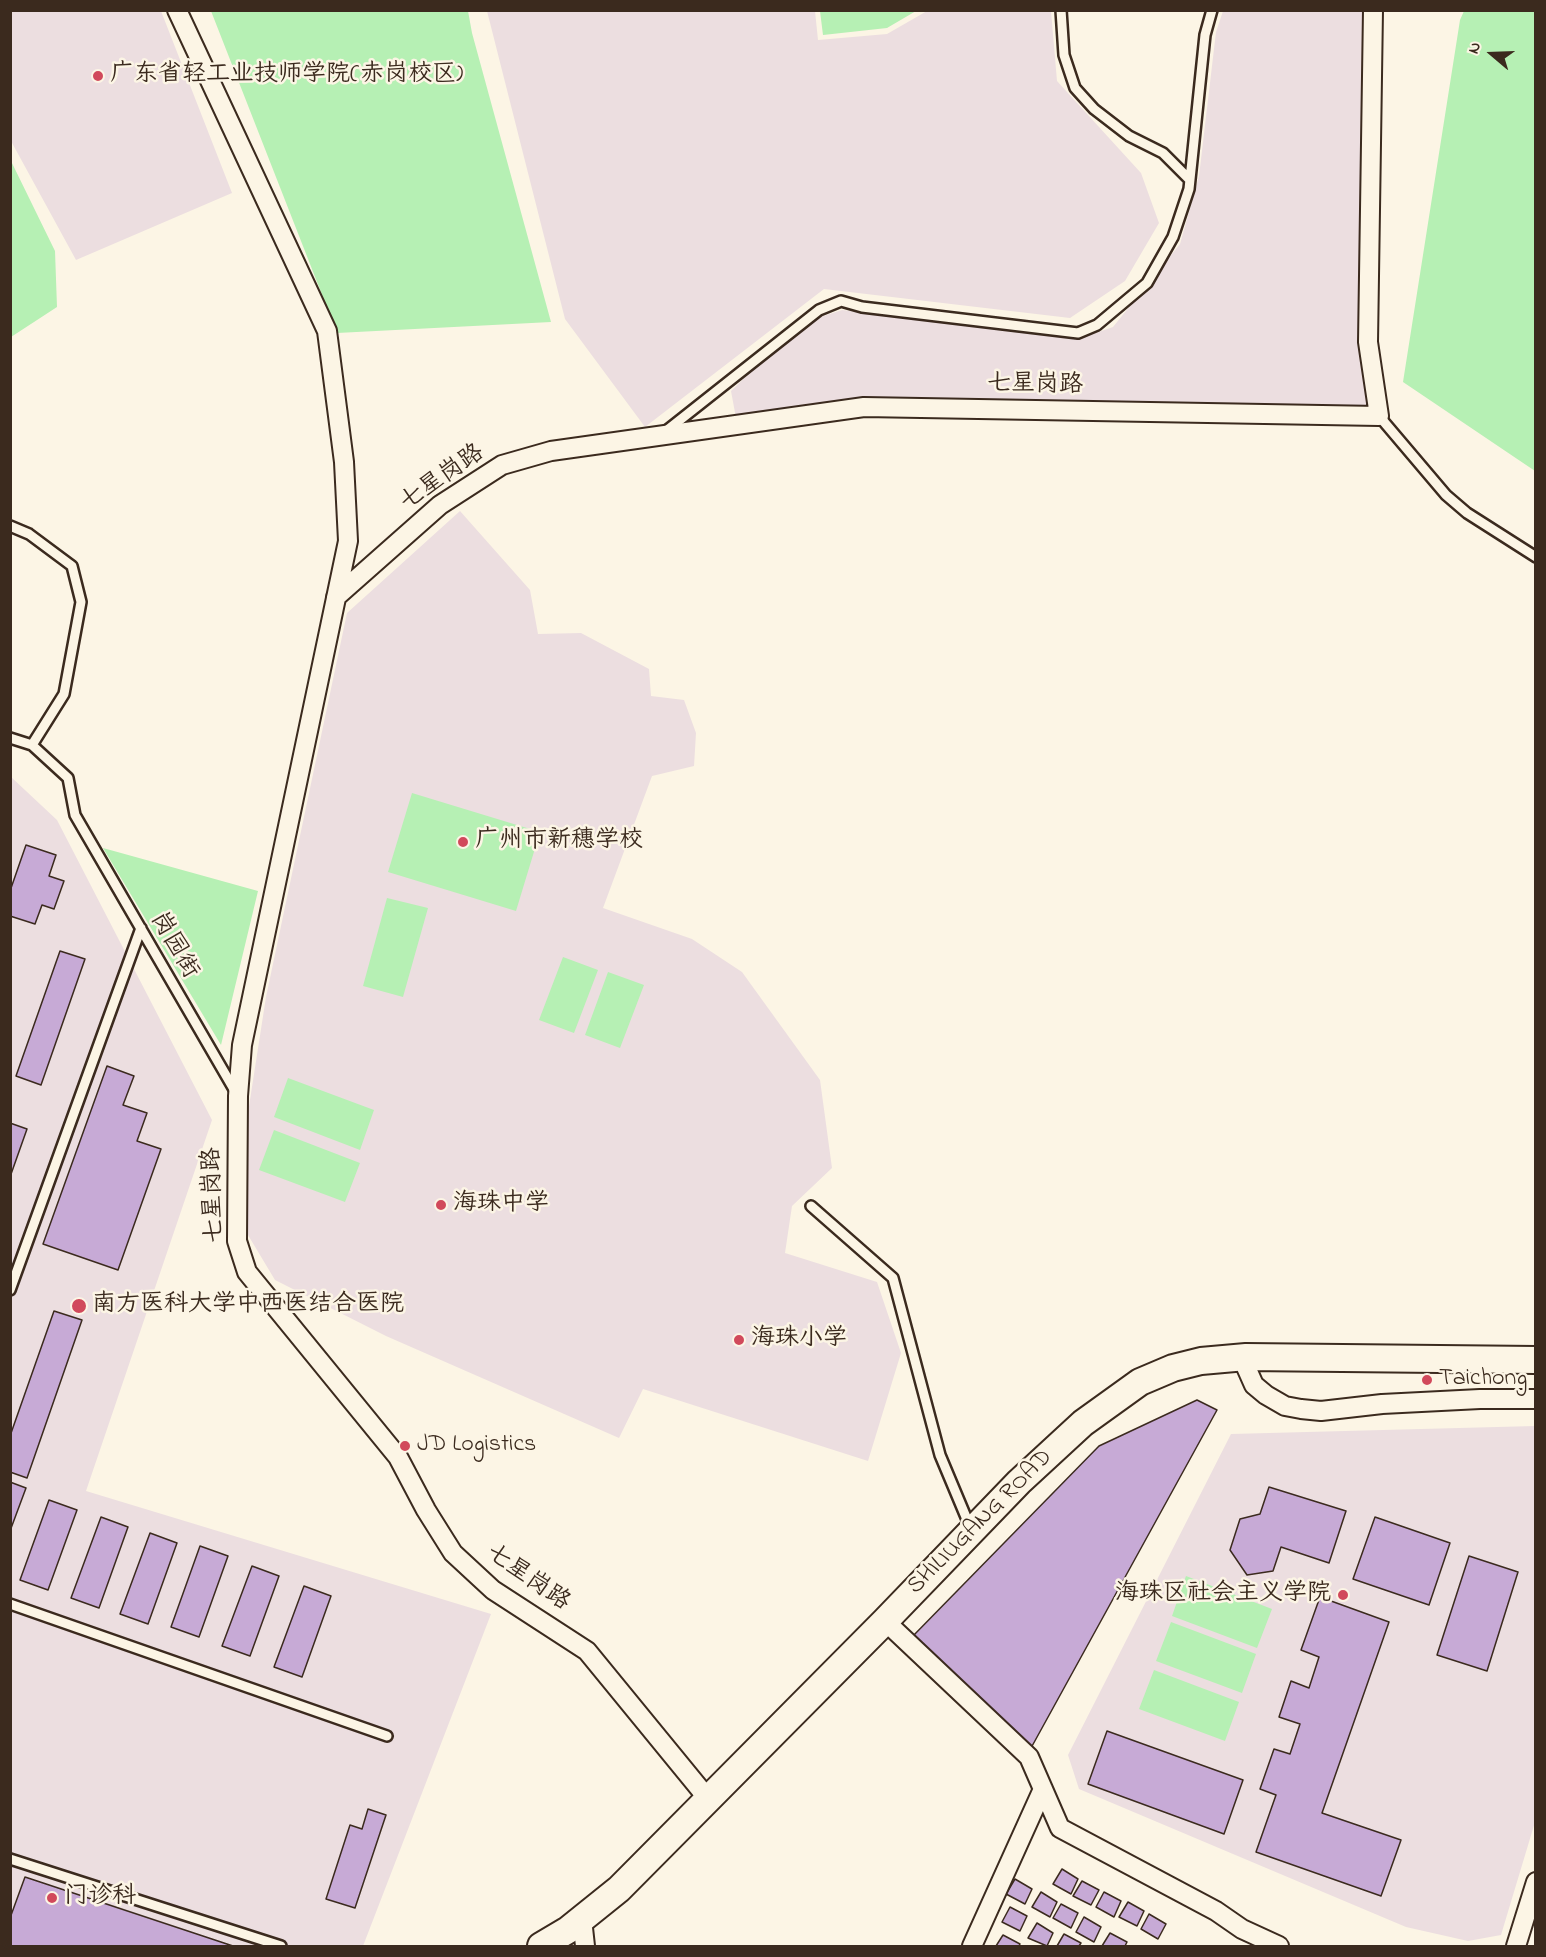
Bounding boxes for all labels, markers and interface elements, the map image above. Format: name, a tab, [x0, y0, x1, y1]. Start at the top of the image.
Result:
north arrow	[1462, 24, 1522, 84]
text: N	[1462, 39, 1488, 57]
place label: 广东省轻工业技师学院(赤岗校区)	[110, 62, 463, 90]
marker: 广东省轻工业技师学院(赤岗校区)	[91, 69, 105, 83]
street label: 七星岗路	[987, 371, 1083, 401]
street label: 七星岗路	[395, 440, 491, 518]
place label: 广州市新穗学校	[475, 828, 643, 856]
marker: 广州市新穗学校	[456, 835, 470, 849]
street label: 岗园街	[143, 908, 203, 984]
street label: 七星岗路	[199, 1147, 231, 1243]
place label: 海珠中学	[453, 1191, 549, 1219]
marker: 海珠中学	[434, 1198, 448, 1212]
place label: 南方医科大学中西医结合医院	[92, 1292, 404, 1320]
marker: 南方医科大学中西医结合医院	[70, 1297, 88, 1315]
place label: 海珠小学	[751, 1326, 847, 1354]
marker: 海珠小学	[732, 1333, 746, 1347]
place label: Taichong	[1439, 1366, 1527, 1394]
marker: Taichong	[1420, 1373, 1434, 1387]
place label: JD Logistics	[417, 1432, 536, 1460]
marker: JD Logistics	[398, 1439, 412, 1453]
street label: SHILIUGANG ROAD	[902, 1444, 1060, 1602]
street label: 七星岗路	[479, 1540, 575, 1618]
place label: 海珠区社会主义学院	[1115, 1581, 1331, 1609]
marker: 海珠区社会主义学院	[1336, 1588, 1350, 1602]
place label: 门诊科	[64, 1884, 136, 1912]
marker: 门诊科	[45, 1891, 59, 1905]

